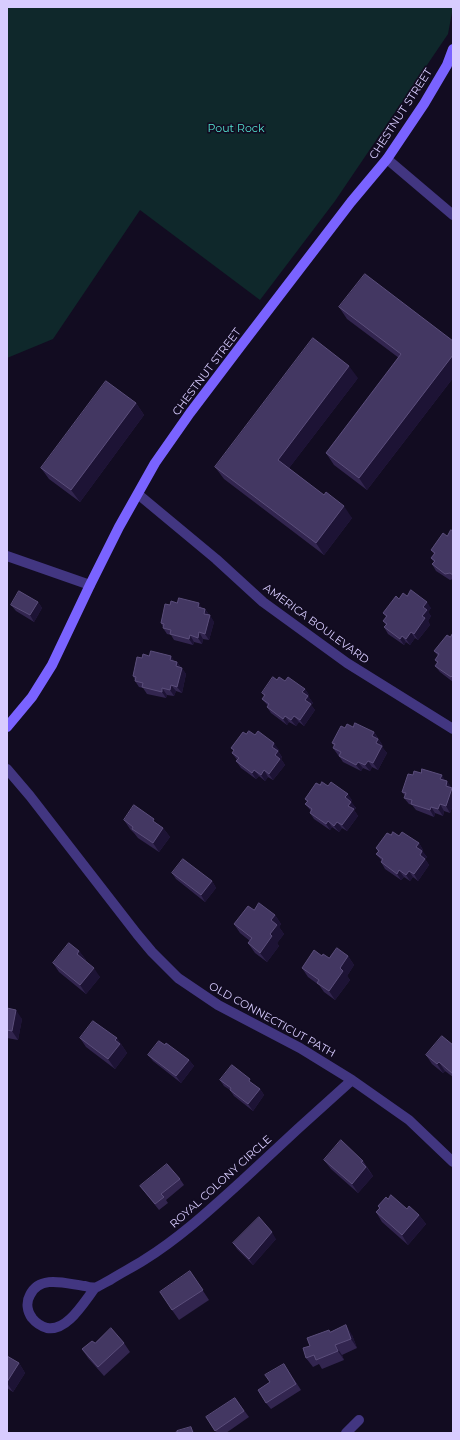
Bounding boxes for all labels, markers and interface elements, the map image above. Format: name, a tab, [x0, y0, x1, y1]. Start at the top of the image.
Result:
street label: CHESTNUT STREET	[367, 66, 435, 162]
park label: Pout Rock	[208, 122, 264, 136]
street label: CHESTNUT STREET	[170, 326, 244, 418]
street label: AMERICA BOULEVARD	[261, 581, 371, 667]
street label: OLD CONNECTICUT PATH	[206, 980, 338, 1060]
street label: ROYAL COLONY CIRCLE	[167, 1133, 275, 1231]

